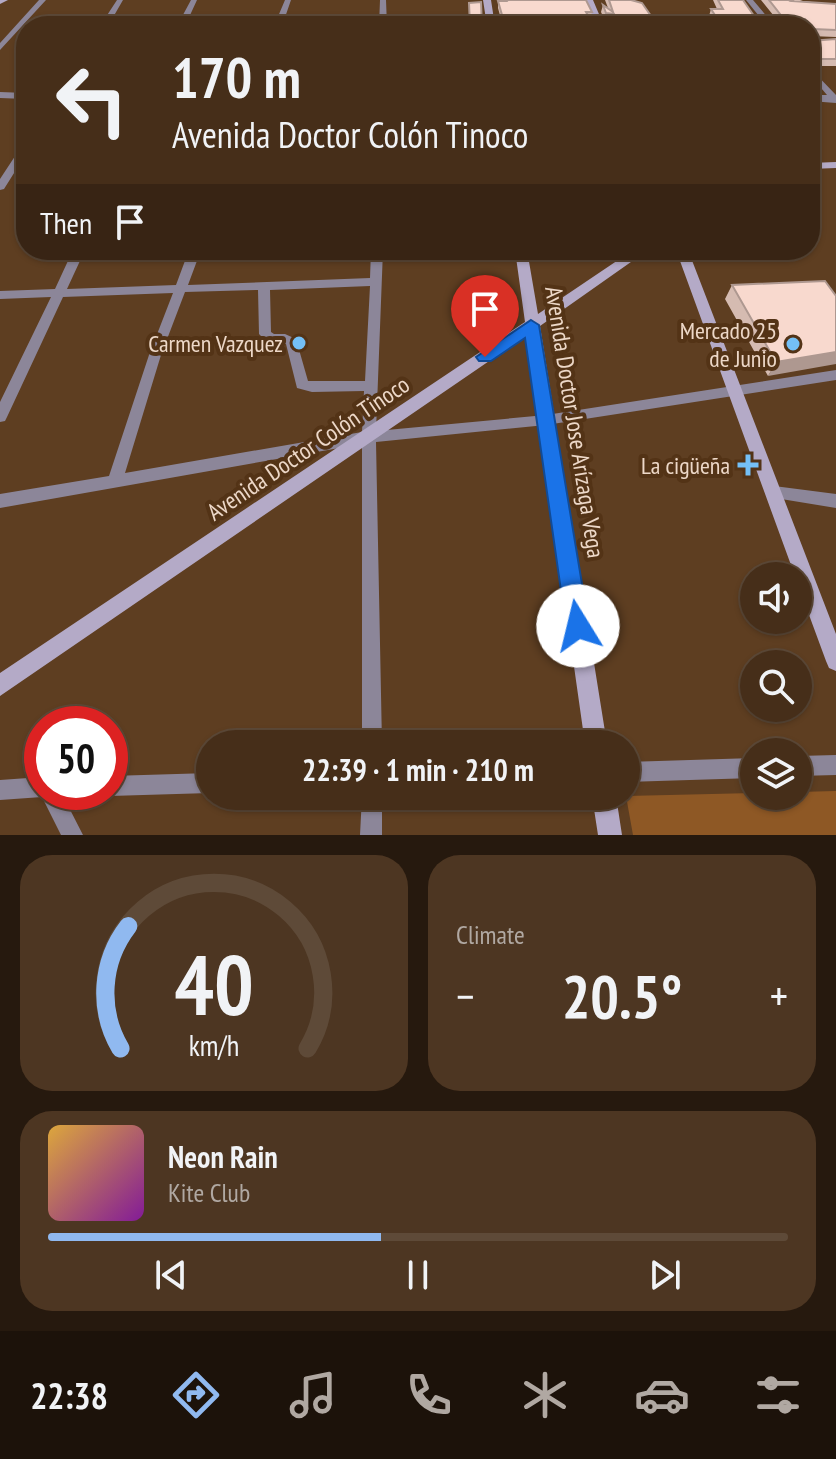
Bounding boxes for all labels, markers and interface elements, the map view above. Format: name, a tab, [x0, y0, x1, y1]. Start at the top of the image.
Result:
text: 170 m	[172, 41, 301, 113]
icon: left	[40, 48, 144, 152]
text: Avenida Doctor Colón Tinoco	[172, 111, 528, 158]
icon: arrive	[108, 200, 152, 244]
text: Then	[40, 203, 92, 242]
pin	[451, 275, 519, 357]
street label: Avenida Doctor Jose Arízaga Vega	[538, 284, 612, 560]
icon: arrive	[463, 287, 507, 331]
place label: Mercado 25 de Junio	[680, 315, 777, 374]
place label: Carmen Vazquez	[148, 328, 283, 359]
marker: Carmen Vazquez	[290, 334, 308, 352]
marker: Mercado 25 de Junio	[784, 335, 802, 353]
street label: Avenida Doctor Colón Tinoco	[201, 369, 415, 527]
place label: La cigüeña	[641, 450, 730, 481]
marker: La cigüeña	[737, 454, 759, 476]
map controls	[740, 562, 812, 810]
button: sound	[740, 562, 812, 634]
position arrow	[536, 584, 620, 668]
button: search	[740, 650, 812, 722]
speed limit sign: 50	[24, 706, 128, 810]
button: layers	[740, 738, 812, 810]
text: 22:39 · 1 min · 210 m	[302, 750, 534, 789]
text: Climate	[456, 918, 525, 951]
text: 40	[174, 930, 254, 1038]
text: 20.5°	[562, 957, 682, 1035]
text: −	[456, 967, 474, 1024]
text: +	[770, 967, 788, 1024]
text: km/h	[189, 1027, 239, 1064]
text: Neon Rain	[168, 1137, 278, 1176]
text: Kite Club	[168, 1176, 250, 1209]
icon: previous	[149, 1253, 193, 1297]
icon: pause	[396, 1253, 440, 1297]
icon: next	[643, 1253, 687, 1297]
icon: directions	[168, 1367, 224, 1423]
icon: music	[285, 1367, 341, 1423]
icon: phone	[401, 1367, 457, 1423]
icon: climate	[517, 1367, 573, 1423]
icon: car	[634, 1367, 690, 1423]
icon: filters	[750, 1367, 806, 1423]
text: 22:38	[30, 1372, 108, 1419]

